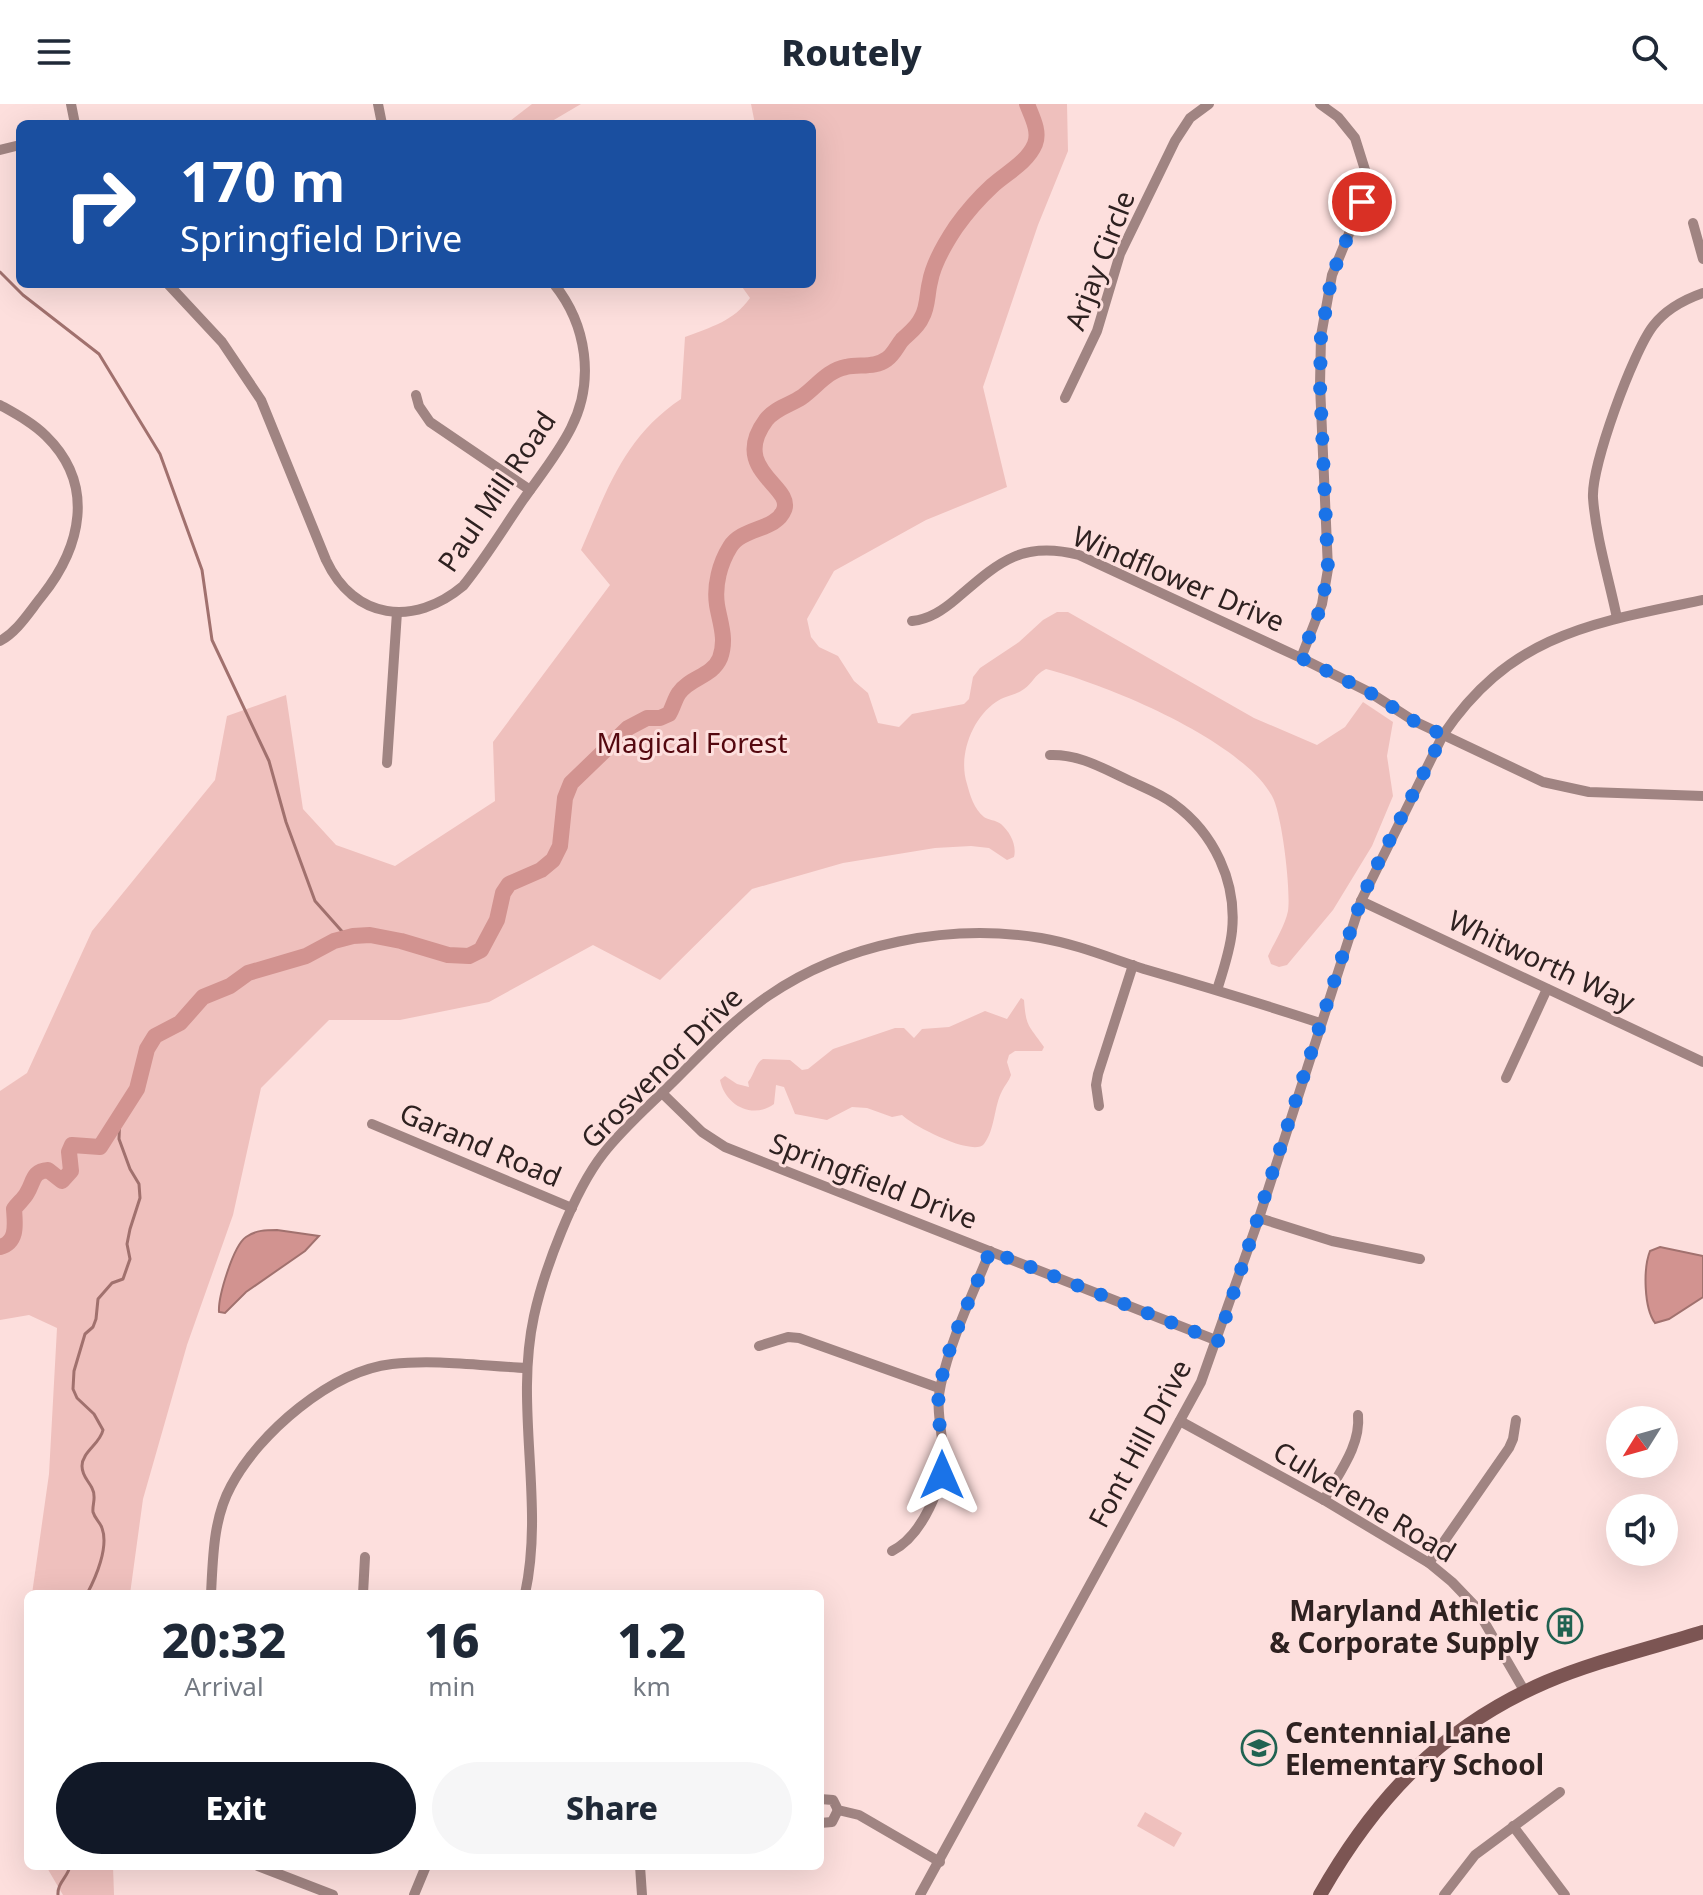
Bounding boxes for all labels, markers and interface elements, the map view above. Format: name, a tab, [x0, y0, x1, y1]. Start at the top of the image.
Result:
text: Routely	[781, 28, 922, 77]
icon: menu	[32, 30, 76, 74]
icon: search	[1627, 30, 1671, 74]
text: 170 m	[180, 142, 345, 218]
icon: right	[48, 152, 152, 256]
pin	[1328, 168, 1396, 236]
icon: arrive	[1340, 180, 1384, 224]
street label: Arjay Circle	[1055, 185, 1143, 335]
text: Springfield Drive	[180, 214, 462, 263]
street label: Paul Mill Road	[428, 403, 564, 579]
street label: Windflower Drive	[1067, 516, 1291, 640]
park label: Magical Forest	[597, 723, 788, 761]
street label: Whitworth Way	[1443, 900, 1642, 1020]
street label: Grosvenor Drive	[572, 978, 750, 1156]
street label: Garand Road	[394, 1093, 568, 1195]
street label: Springfield Drive	[765, 1123, 983, 1237]
street label: Font Hill Drive	[1079, 1352, 1199, 1534]
north arrow	[1606, 1406, 1678, 1478]
map controls	[1606, 1406, 1678, 1566]
street label: Culverene Road	[1267, 1431, 1463, 1571]
position arrow	[900, 1433, 984, 1517]
button: sound	[1606, 1494, 1678, 1566]
place label: Maryland Athletic & Corporate Supply	[1269, 1591, 1539, 1661]
text: 20:32	[162, 1607, 286, 1672]
text: 16	[424, 1607, 479, 1672]
text: 1.2	[617, 1607, 686, 1672]
building icon: Maryland Athletic & Corporate Supply	[1546, 1607, 1584, 1645]
text: Arrival	[184, 1668, 264, 1704]
text: min	[428, 1668, 475, 1704]
text: km	[633, 1668, 671, 1704]
place label: Centennial Lane Elementary School	[1285, 1713, 1544, 1783]
school or university icon: Centennial Lane Elementary School	[1240, 1729, 1278, 1767]
button: Exit	[56, 1762, 416, 1854]
button: Share	[432, 1762, 792, 1854]

